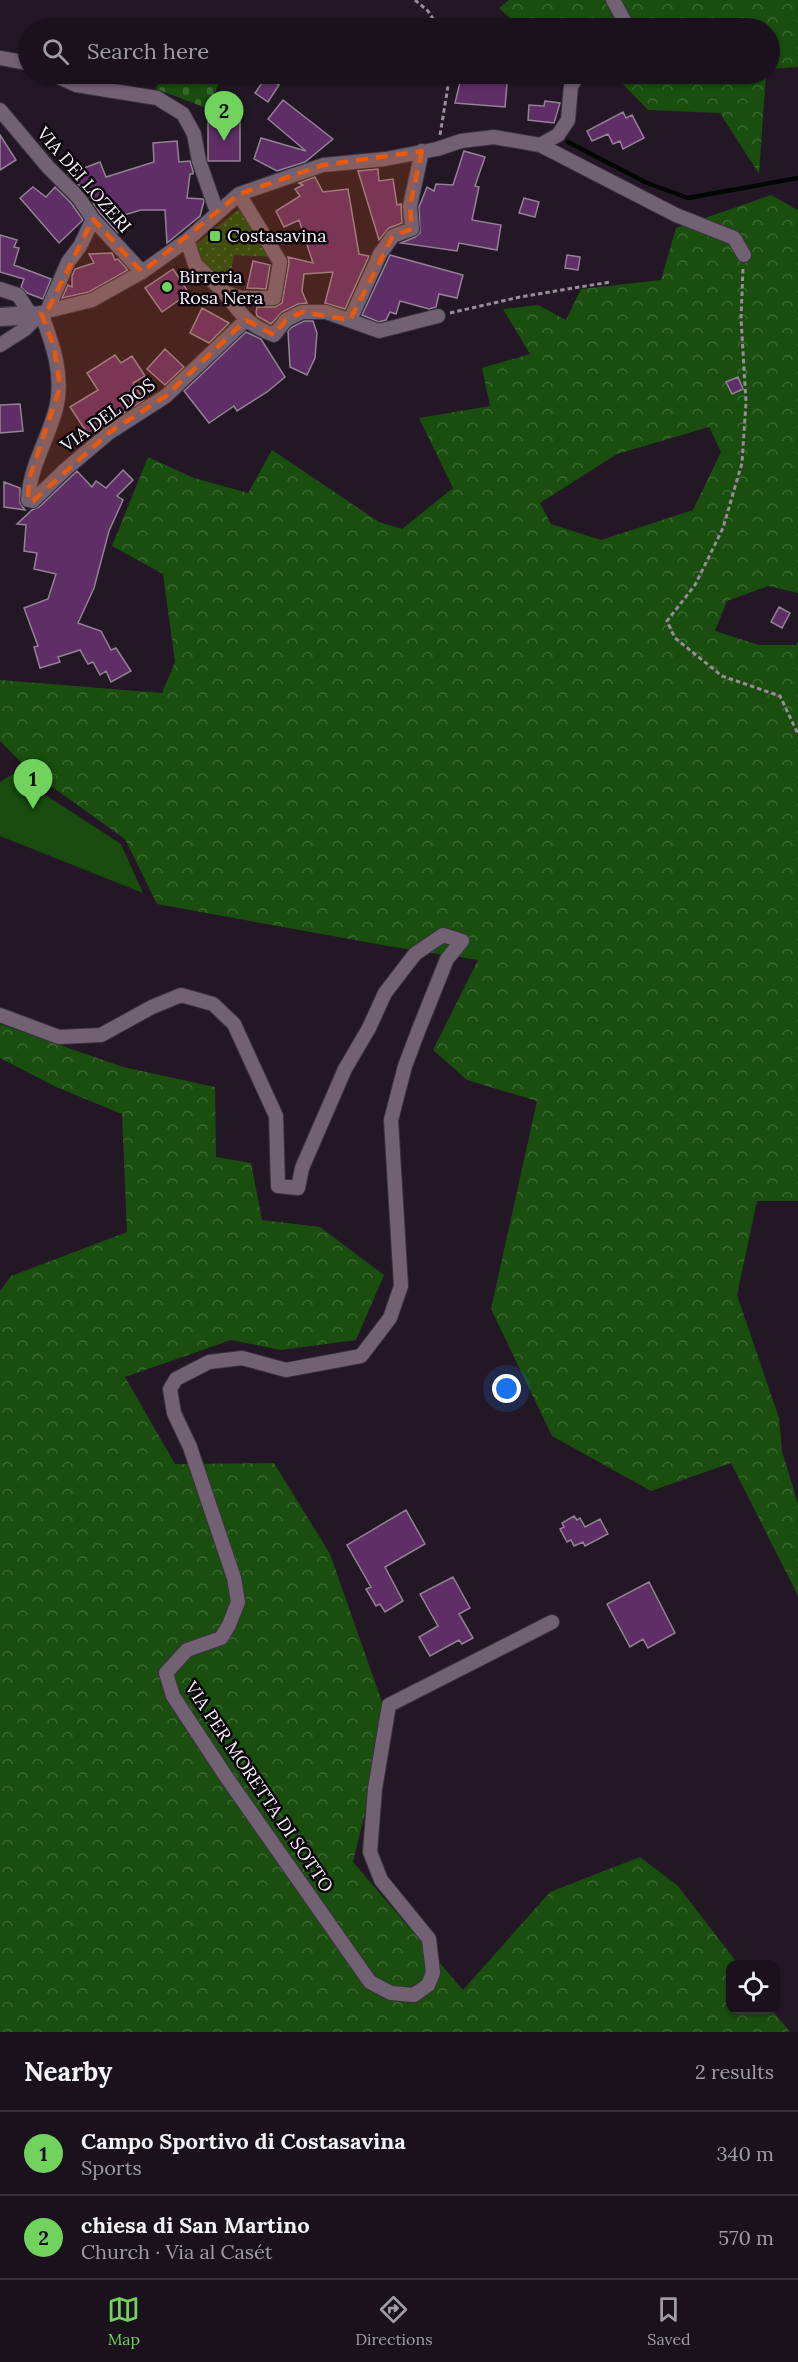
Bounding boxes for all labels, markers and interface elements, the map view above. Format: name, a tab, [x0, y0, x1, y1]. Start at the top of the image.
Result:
search box	[18, 18, 780, 84]
icon: search	[39, 35, 72, 68]
text: Search here	[87, 37, 209, 65]
pin: 2	[204, 92, 244, 141]
street label: VIA DEI LOZERI	[31, 121, 137, 237]
place label: Costasavina	[227, 224, 326, 247]
marker: Costasavina	[208, 229, 222, 243]
place label: Birreria Rosa Nera	[179, 265, 263, 309]
marker: Birreria Rosa Nera	[160, 280, 174, 294]
street label: VIA DEL DOS	[55, 373, 159, 457]
pin: 1	[14, 760, 52, 809]
your location	[492, 1374, 521, 1403]
street label: VIA PER MORETTA DI SOTTO	[180, 1676, 339, 1896]
map controls	[726, 1960, 780, 2014]
button: locate	[726, 1960, 780, 2014]
text: Nearby	[24, 2055, 112, 2088]
text: 2 results	[695, 2059, 774, 2084]
text: Campo Sportivo di Costasavina	[81, 2127, 406, 2155]
text: 1	[39, 2141, 48, 2166]
text: 340 m	[716, 2141, 774, 2166]
text: Sports	[81, 2155, 142, 2180]
text: chiesa di San Martino	[81, 2211, 310, 2239]
text: 2	[38, 2225, 49, 2250]
text: 570 m	[718, 2225, 774, 2250]
text: Church · Via al Casét	[81, 2239, 273, 2264]
tab: Map	[107, 2293, 140, 2349]
tab: Directions	[355, 2293, 433, 2349]
tab: Saved	[647, 2293, 691, 2349]

